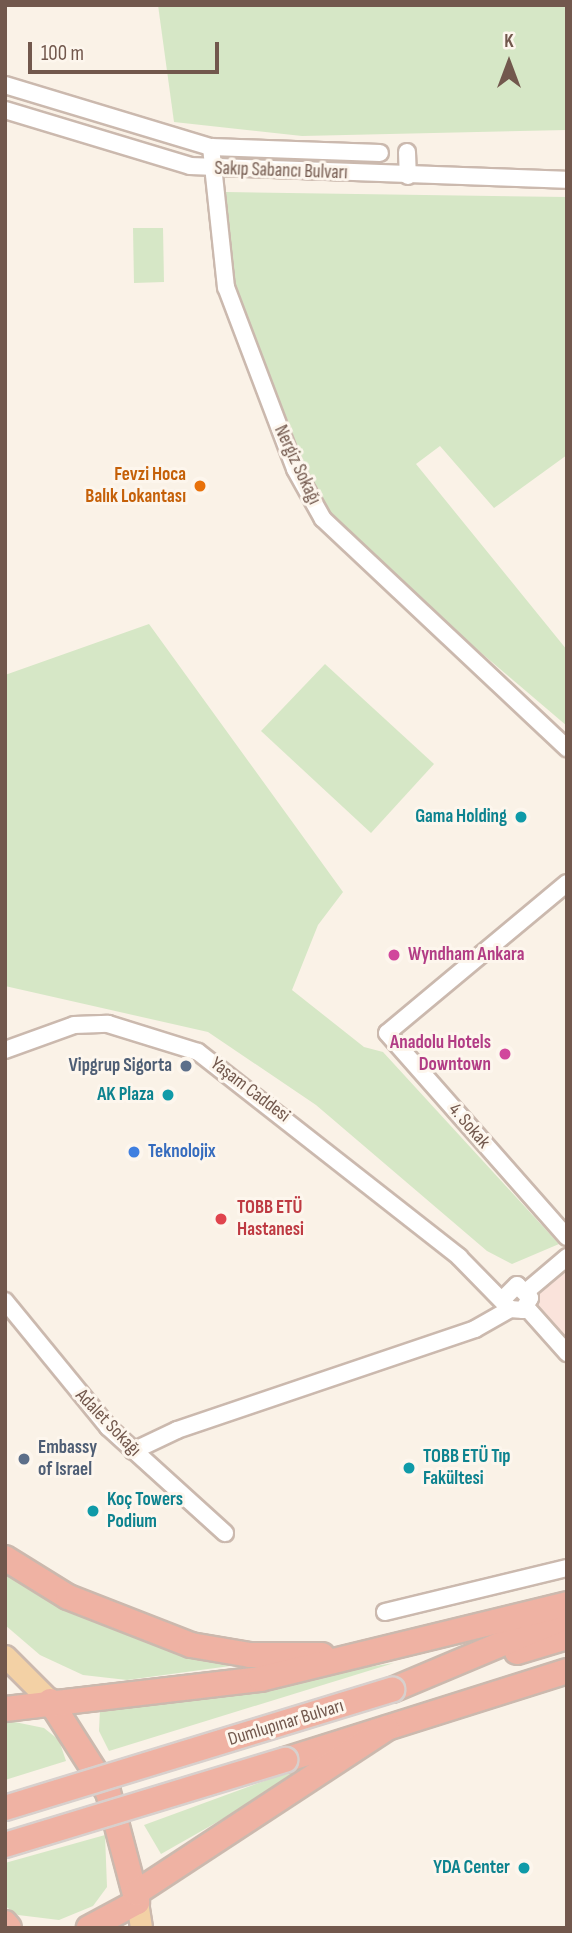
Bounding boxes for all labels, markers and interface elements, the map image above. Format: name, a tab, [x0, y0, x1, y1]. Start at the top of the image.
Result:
scale bar	[32, 28, 222, 72]
north arrow	[474, 28, 544, 98]
text: K	[504, 30, 514, 53]
text: 100 m	[41, 41, 84, 66]
street label: Sakıp Sabancı Bulvarı	[214, 157, 348, 185]
street label: Nergiz Sokağı	[269, 422, 325, 508]
place label: Fevzi Hoca Balık Lokantası	[85, 464, 186, 508]
marker: Fevzi Hoca Balık Lokantası	[192, 478, 208, 494]
place label: Gama Holding	[415, 806, 507, 828]
marker: Gama Holding	[513, 809, 529, 825]
place label: Wyndham Ankara	[408, 944, 524, 966]
marker: Wyndham Ankara	[386, 947, 402, 963]
place label: Anadolu Hotels Downtown	[390, 1032, 491, 1076]
marker: Anadolu Hotels Downtown	[497, 1046, 513, 1062]
street label: Yaşam Caddesi	[206, 1053, 294, 1127]
place label: Vipgrup Sigorta	[69, 1055, 172, 1077]
marker: Vipgrup Sigorta	[178, 1058, 194, 1074]
place label: AK Plaza	[97, 1084, 154, 1106]
marker: AK Plaza	[160, 1087, 176, 1103]
street label: 4. Sokak	[443, 1099, 495, 1153]
place label: Teknolojix	[148, 1141, 216, 1163]
marker: Teknolojix	[126, 1144, 142, 1160]
place label: TOBB ETÜ Hastanesi	[237, 1197, 304, 1241]
marker: TOBB ETÜ Hastanesi	[211, 1209, 231, 1229]
street label: Adalet Sokağı	[70, 1385, 146, 1461]
place label: Embassy of Israel	[38, 1437, 97, 1481]
place label: TOBB ETÜ Tıp Fakültesi	[423, 1446, 511, 1490]
marker: Embassy of Israel	[16, 1451, 32, 1467]
marker: TOBB ETÜ Tıp Fakültesi	[401, 1460, 417, 1476]
place label: Koç Towers Podium	[107, 1489, 183, 1533]
marker: Koç Towers Podium	[85, 1503, 101, 1519]
street label: Dumlupınar Bulvarı	[225, 1695, 347, 1751]
place label: YDA Center	[433, 1857, 510, 1879]
marker: YDA Center	[516, 1860, 532, 1876]

